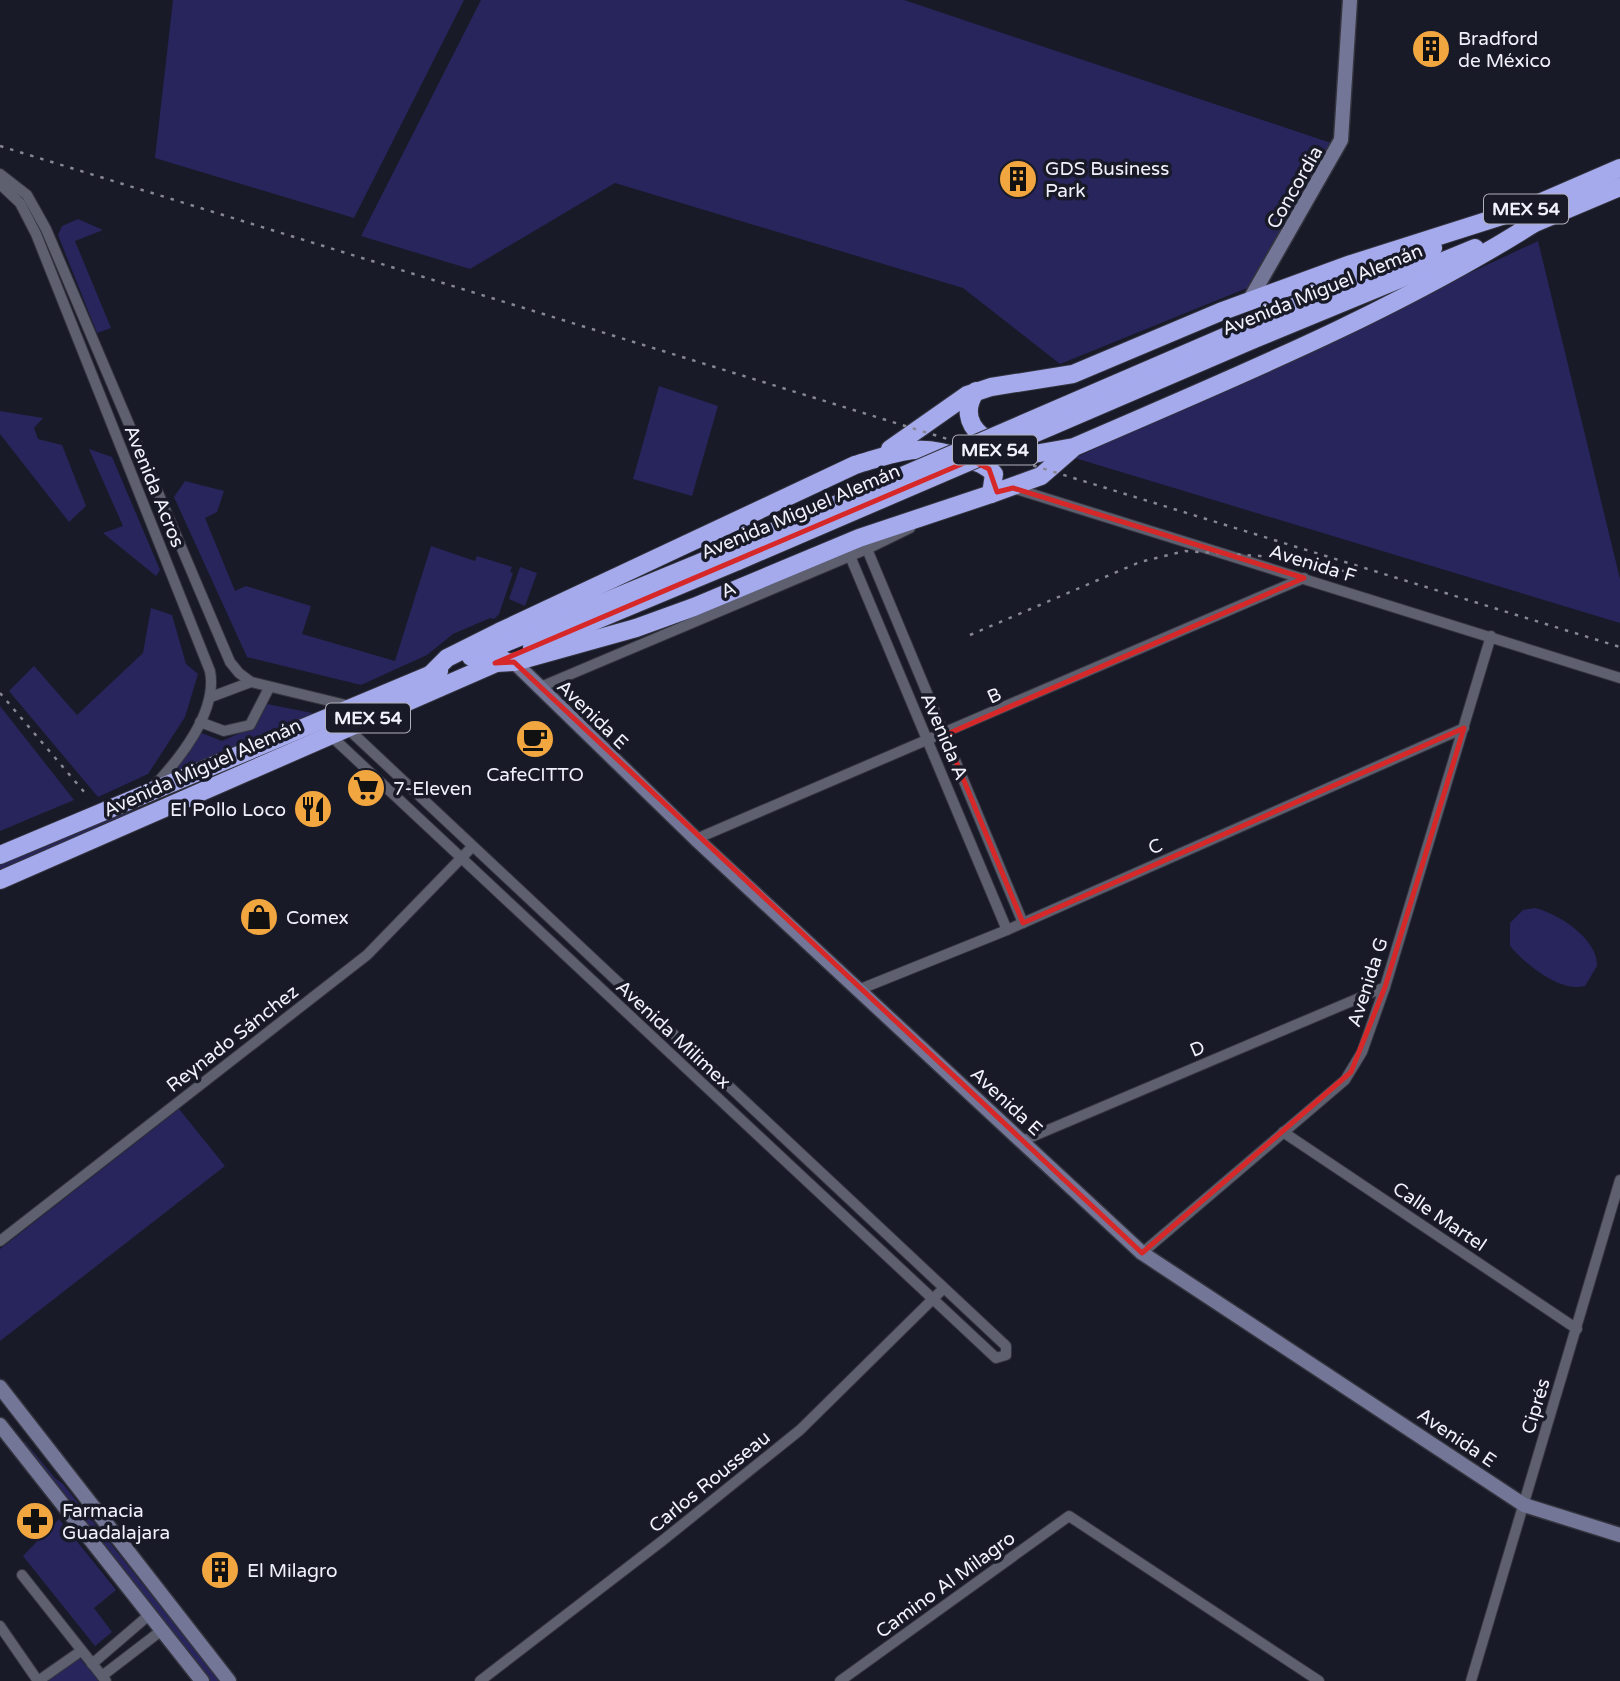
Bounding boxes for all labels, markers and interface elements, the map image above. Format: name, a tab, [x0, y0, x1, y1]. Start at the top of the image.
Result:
building icon: Bradford de México	[1410, 28, 1452, 70]
place label: Bradford de México	[1458, 28, 1551, 72]
street label: Concordia	[1262, 142, 1327, 233]
building icon: GDS Business Park	[997, 158, 1039, 200]
place label: GDS Business Park	[1045, 158, 1169, 202]
road number: MEX 54	[1484, 194, 1568, 224]
street label: Avenida Miguel Alemán	[1219, 240, 1426, 340]
street label: Avenida Acros	[120, 422, 189, 551]
road number: MEX 54	[953, 436, 1037, 464]
street label: Avenida Miguel Alemán	[697, 460, 903, 564]
street label: Avenida F	[1267, 540, 1359, 588]
street label: A	[718, 577, 739, 603]
street label: Avenida E	[552, 675, 632, 754]
street label: B	[984, 683, 1005, 709]
street label: Avenida A	[916, 690, 972, 783]
road number: MEX 54	[326, 704, 410, 732]
street label: Avenida Miguel Alemán	[100, 714, 305, 822]
cafe icon: CafeCITTO	[514, 718, 556, 760]
place label: CafeCITTO	[486, 764, 584, 786]
supermarket icon: 7-Eleven	[345, 767, 387, 809]
place label: 7-Eleven	[393, 778, 472, 800]
restaurant icon: El Pollo Loco	[292, 788, 334, 830]
place label: El Pollo Loco	[170, 799, 286, 821]
street label: C	[1145, 834, 1166, 860]
shop icon: Comex	[238, 896, 280, 938]
place label: Comex	[286, 907, 349, 929]
street label: Avenida G	[1343, 935, 1393, 1030]
street label: Avenida Milimex	[611, 976, 735, 1094]
street label: Reynado Sánchez	[162, 981, 303, 1097]
street label: D	[1187, 1036, 1208, 1062]
street label: Avenida E	[966, 1063, 1047, 1141]
street label: Calle Martel	[1389, 1178, 1490, 1256]
street label: Ciprés	[1517, 1376, 1555, 1437]
street label: Avenida E	[1413, 1403, 1500, 1472]
street label: Carlos Rousseau	[645, 1426, 775, 1537]
pharmacy icon: Farmacia Guadalajara	[14, 1500, 56, 1542]
place label: Farmacia Guadalajara	[62, 1500, 170, 1544]
street label: Camino Al Milagro	[872, 1527, 1019, 1643]
building icon: El Milagro	[199, 1549, 241, 1591]
place label: El Milagro	[247, 1560, 338, 1582]

